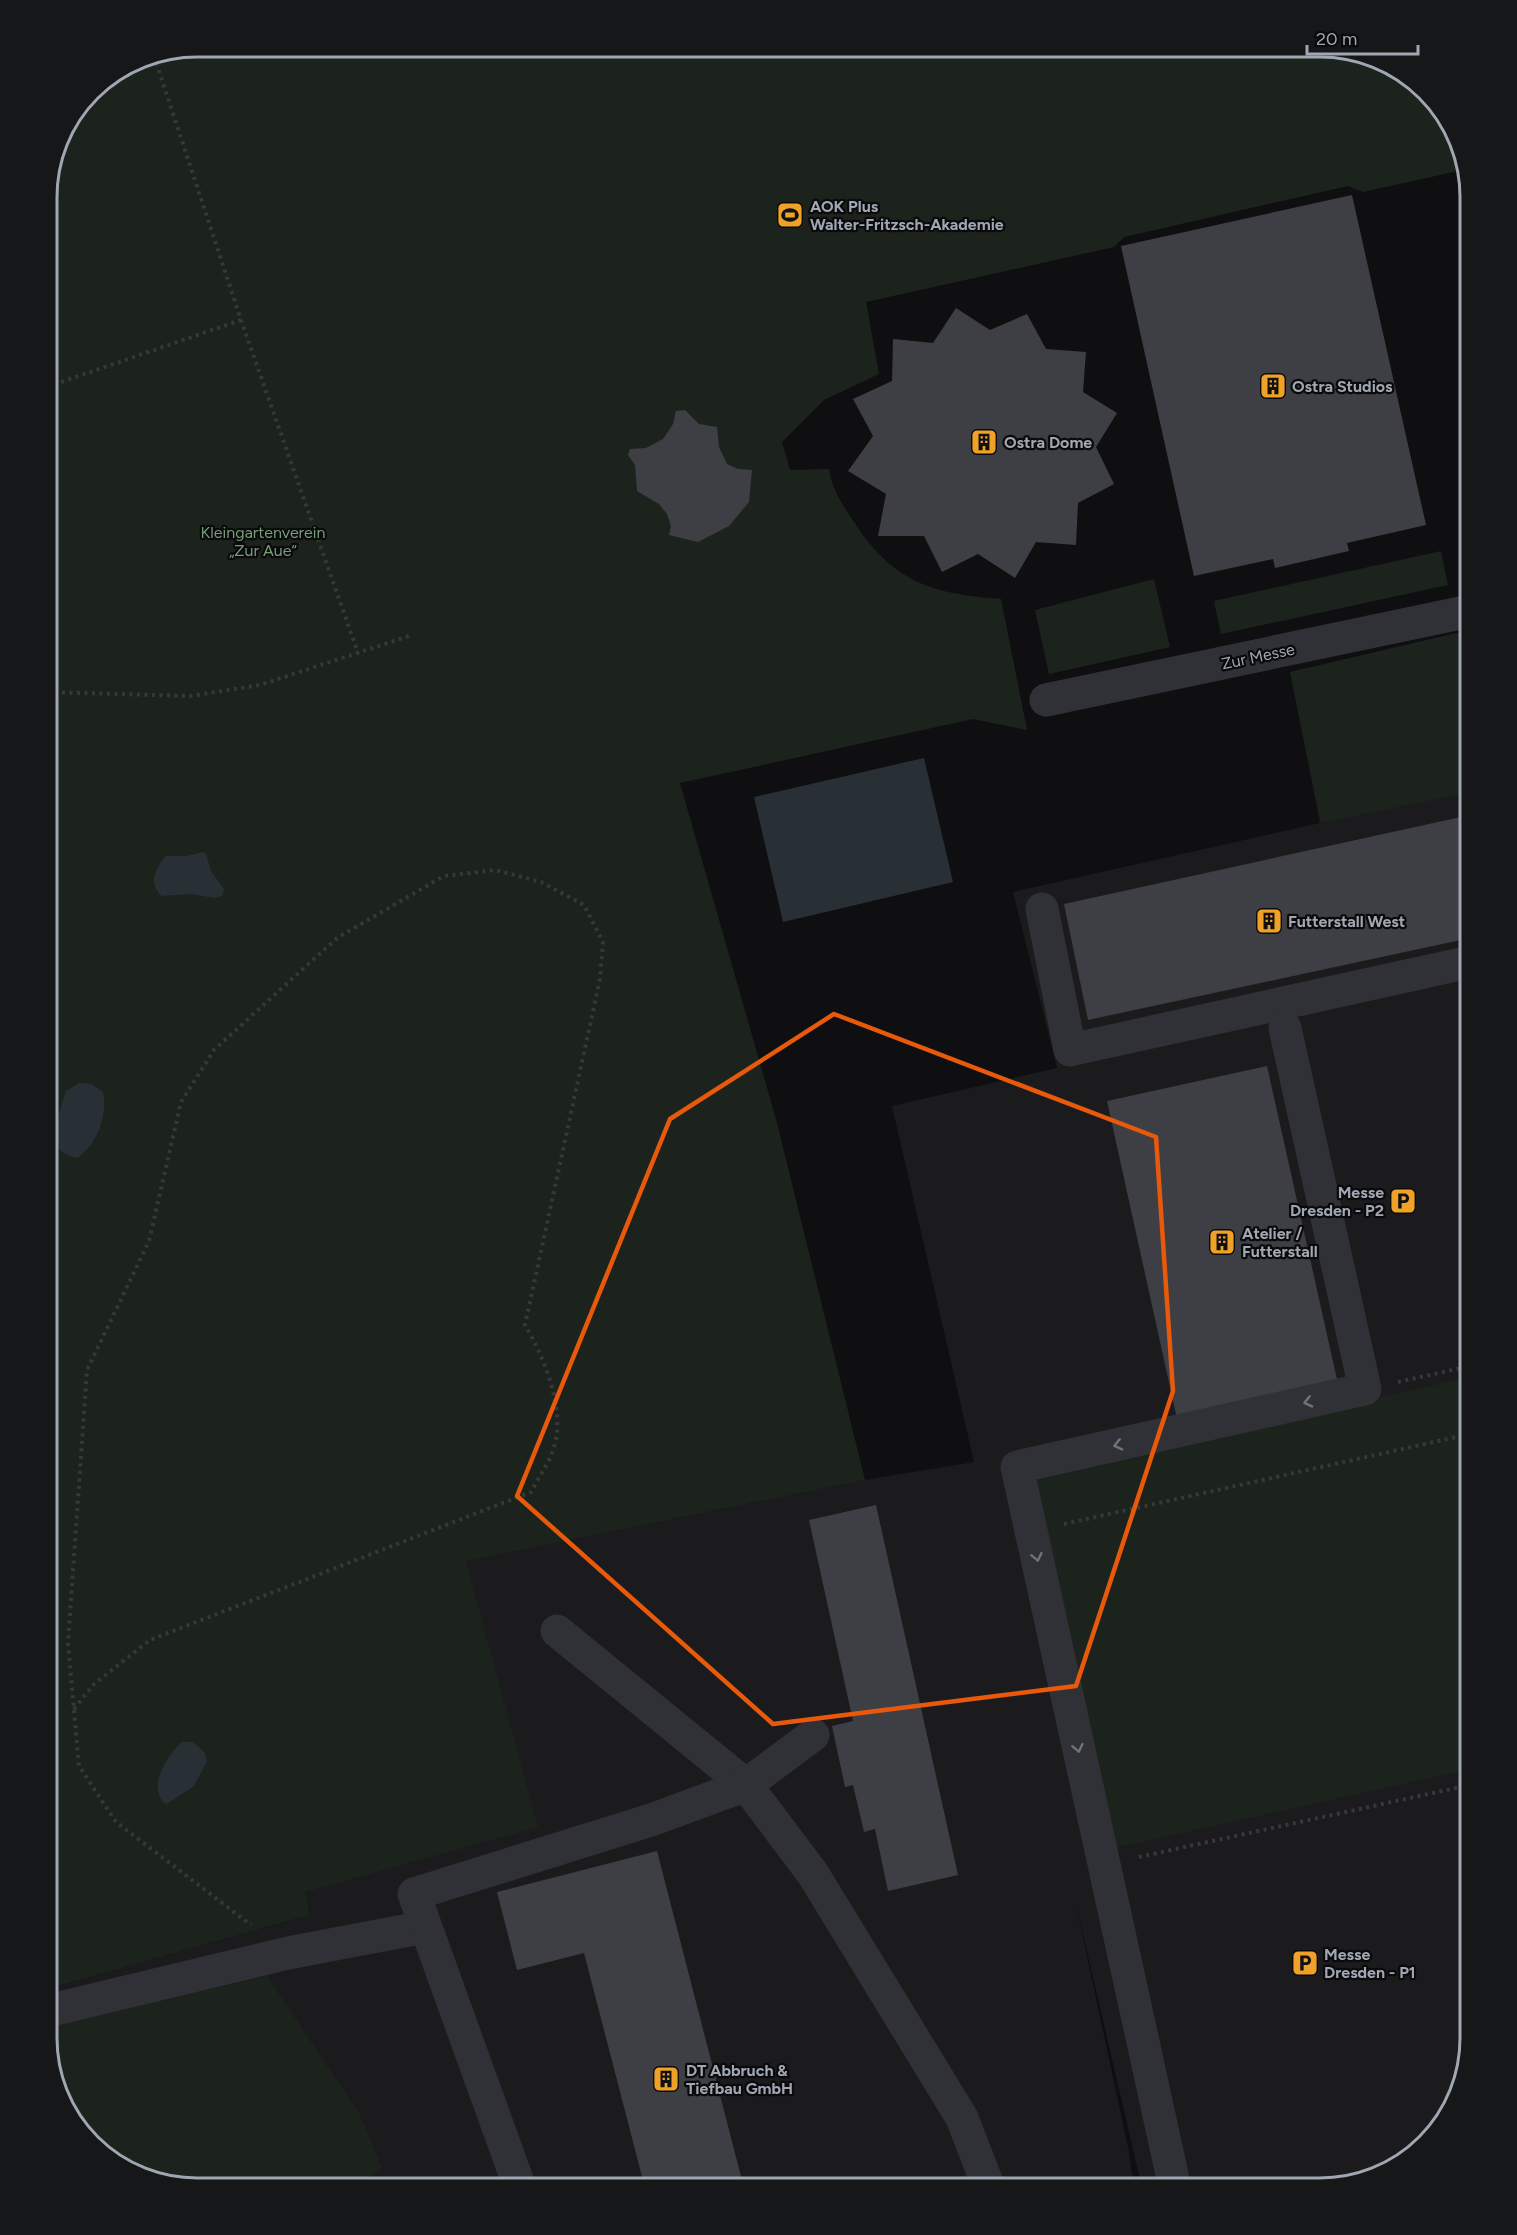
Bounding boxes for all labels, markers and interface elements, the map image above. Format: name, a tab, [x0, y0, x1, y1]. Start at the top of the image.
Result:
scale bar	[1307, 18, 1418, 56]
text: 20 m	[1316, 28, 1357, 50]
place label: AOK Plus Walter-Fritzsch-Akademie	[810, 197, 1004, 234]
sports icon: AOK Plus Walter-Fritzsch-Akademie	[775, 200, 805, 230]
building icon: Ostra Studios	[1258, 371, 1288, 401]
place label: Ostra Studios	[1292, 377, 1393, 396]
building icon: Ostra Dome	[969, 427, 999, 457]
place label: Ostra Dome	[1004, 433, 1092, 452]
park label: Kleingartenverein „Zur Aue“	[201, 523, 325, 560]
street label: Zur Messe	[1220, 639, 1297, 674]
building icon: Futterstall West	[1254, 906, 1284, 936]
place label: Futterstall West	[1288, 912, 1405, 931]
place label: Messe Dresden - P2	[1290, 1183, 1384, 1220]
parking icon: Messe Dresden - P2	[1388, 1186, 1418, 1216]
place label: Atelier / Futterstall	[1242, 1224, 1318, 1261]
building icon: Atelier / Futterstall	[1207, 1227, 1237, 1257]
one-way arrow	[1303, 1395, 1313, 1408]
one-way arrow	[1113, 1437, 1123, 1450]
one-way arrow	[1030, 1552, 1043, 1562]
one-way arrow	[1071, 1743, 1084, 1753]
place label: Messe Dresden - P1	[1324, 1945, 1416, 1982]
parking icon: Messe Dresden - P1	[1290, 1948, 1320, 1978]
place label: DT Abbruch & Tiefbau GmbH	[686, 2061, 793, 2098]
building icon: DT Abbruch & Tiefbau GmbH	[651, 2064, 681, 2094]

